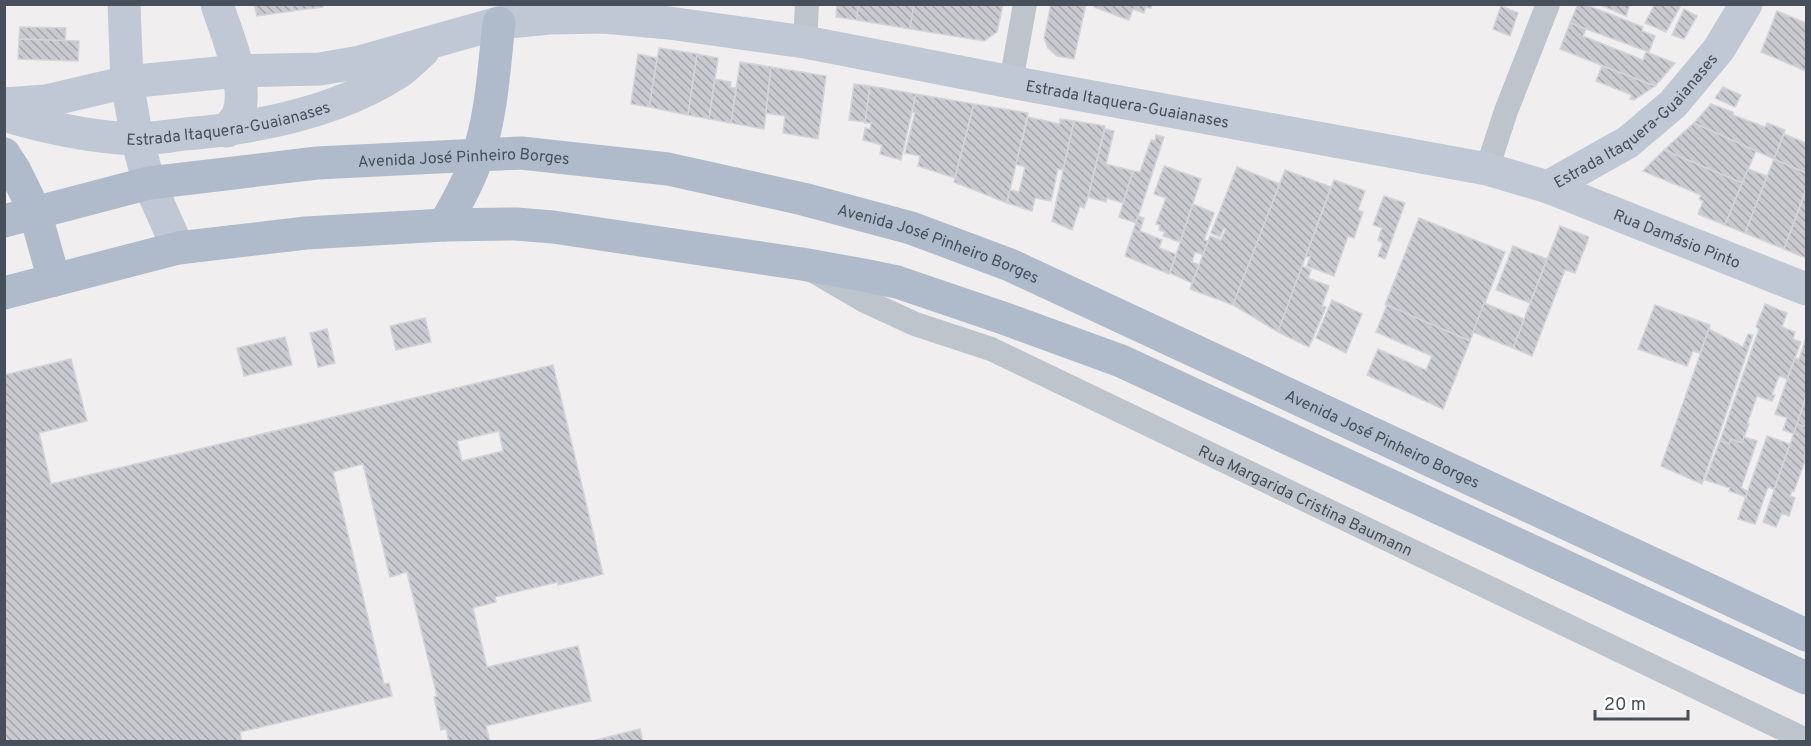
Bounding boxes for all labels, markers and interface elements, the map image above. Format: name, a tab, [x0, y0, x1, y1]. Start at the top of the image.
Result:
street label: Estrada Itaquera-Guaianases	[1551, 50, 1723, 194]
street label: Estrada Itaquera-Guaianases	[1024, 77, 1231, 134]
street label: Estrada Itaquera-Guaianases	[126, 98, 333, 151]
street label: Avenida José Pinheiro Borges	[357, 145, 570, 173]
street label: Avenida José Pinheiro Borges	[835, 201, 1042, 289]
street label: Rua Damásio Pinto	[1610, 206, 1743, 274]
street label: Avenida José Pinheiro Borges	[1281, 386, 1482, 494]
street label: Rua Margarida Cristina Baumann	[1194, 442, 1415, 562]
scale bar	[1595, 683, 1688, 721]
text: 20 m	[1604, 694, 1646, 717]

